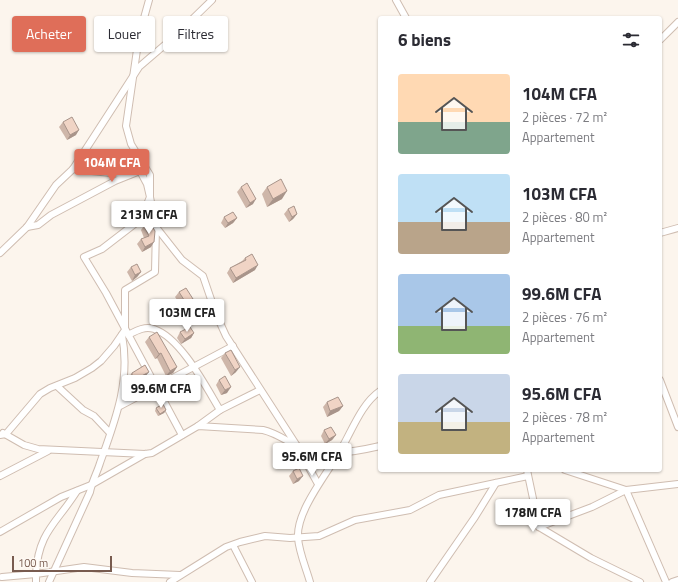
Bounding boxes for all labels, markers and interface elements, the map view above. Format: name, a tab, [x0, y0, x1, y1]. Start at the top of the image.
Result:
chip: Acheter	[12, 16, 86, 52]
chip: Louer	[94, 16, 155, 52]
chip: Filtres	[163, 16, 228, 52]
text: 6 biens	[398, 27, 451, 53]
icon: filters	[620, 29, 642, 51]
text: 104M CFA	[522, 81, 597, 107]
icon: home	[430, 90, 478, 138]
text: 2 pièces · 72 m²	[522, 107, 607, 127]
text: Appartement	[522, 127, 595, 147]
pin: 104M CFA	[71, 149, 153, 183]
text: 104M CFA	[83, 152, 141, 172]
text: 103M CFA	[522, 181, 597, 207]
icon: home	[430, 190, 478, 238]
pin: 213M CFA	[108, 201, 190, 235]
text: 213M CFA	[120, 204, 178, 224]
text: 2 pièces · 80 m²	[522, 207, 607, 227]
text: Appartement	[522, 227, 595, 247]
text: 99.6M CFA	[522, 281, 601, 307]
icon: home	[430, 290, 478, 338]
pin: 103M CFA	[146, 299, 228, 333]
text: 103M CFA	[158, 302, 216, 322]
text: 2 pièces · 76 m²	[522, 307, 607, 327]
text: Appartement	[522, 327, 595, 347]
pin: 99.6M CFA	[115, 375, 207, 409]
text: 99.6M CFA	[131, 378, 191, 398]
text: 95.6M CFA	[522, 381, 601, 407]
icon: home	[430, 390, 478, 438]
text: 2 pièces · 78 m²	[522, 407, 607, 427]
text: Appartement	[522, 427, 595, 447]
pin: 95.6M CFA	[266, 443, 358, 477]
text: 95.6M CFA	[282, 446, 342, 466]
pin: 178M CFA	[492, 499, 574, 533]
text: 178M CFA	[504, 502, 562, 522]
scale bar	[12, 554, 112, 573]
text: 100 m	[18, 555, 48, 571]

